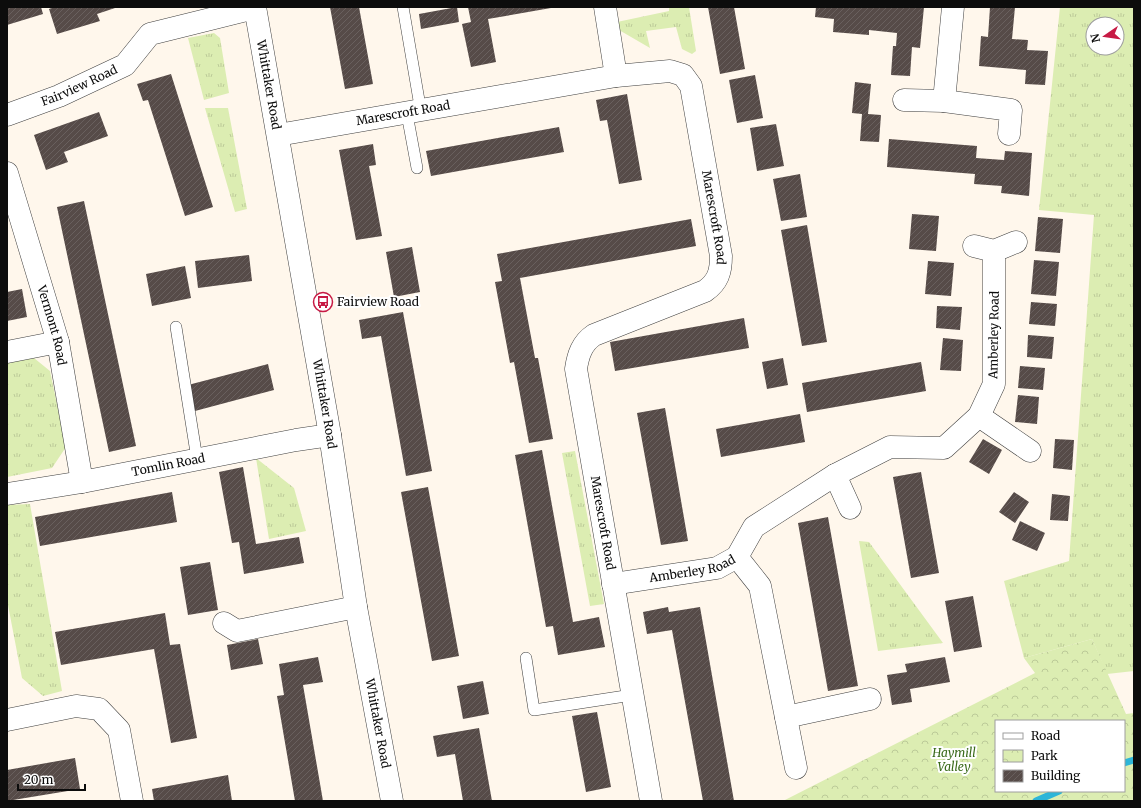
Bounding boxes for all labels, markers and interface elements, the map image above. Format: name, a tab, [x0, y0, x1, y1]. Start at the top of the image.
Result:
north arrow	[1085, 16, 1125, 56]
text: N	[1087, 32, 1103, 44]
street label: Whittaker Road	[254, 38, 284, 131]
street label: Fairview Road	[39, 62, 120, 109]
street label: Marescroft Road	[355, 97, 451, 128]
street label: Marescroft Road	[699, 169, 729, 265]
street label: Vermont Road	[34, 283, 70, 366]
bus stop icon: Fairview Road	[312, 291, 334, 313]
street label: Amberley Road	[985, 291, 1002, 380]
place label: Fairview Road	[337, 294, 419, 309]
street label: Whittaker Road	[310, 357, 340, 450]
street label: Tomlin Road	[130, 450, 206, 479]
street label: Marescroft Road	[588, 475, 619, 571]
street label: Amberley Road	[647, 551, 738, 585]
street label: Whittaker Road	[362, 676, 394, 769]
legend	[995, 720, 1125, 792]
text: Road	[1031, 728, 1060, 743]
park label: Haymill Valley	[931, 745, 976, 774]
text: Park	[1031, 748, 1058, 763]
scale bar	[18, 766, 85, 792]
text: Building	[1031, 768, 1081, 783]
text: 20 m	[24, 772, 53, 787]

